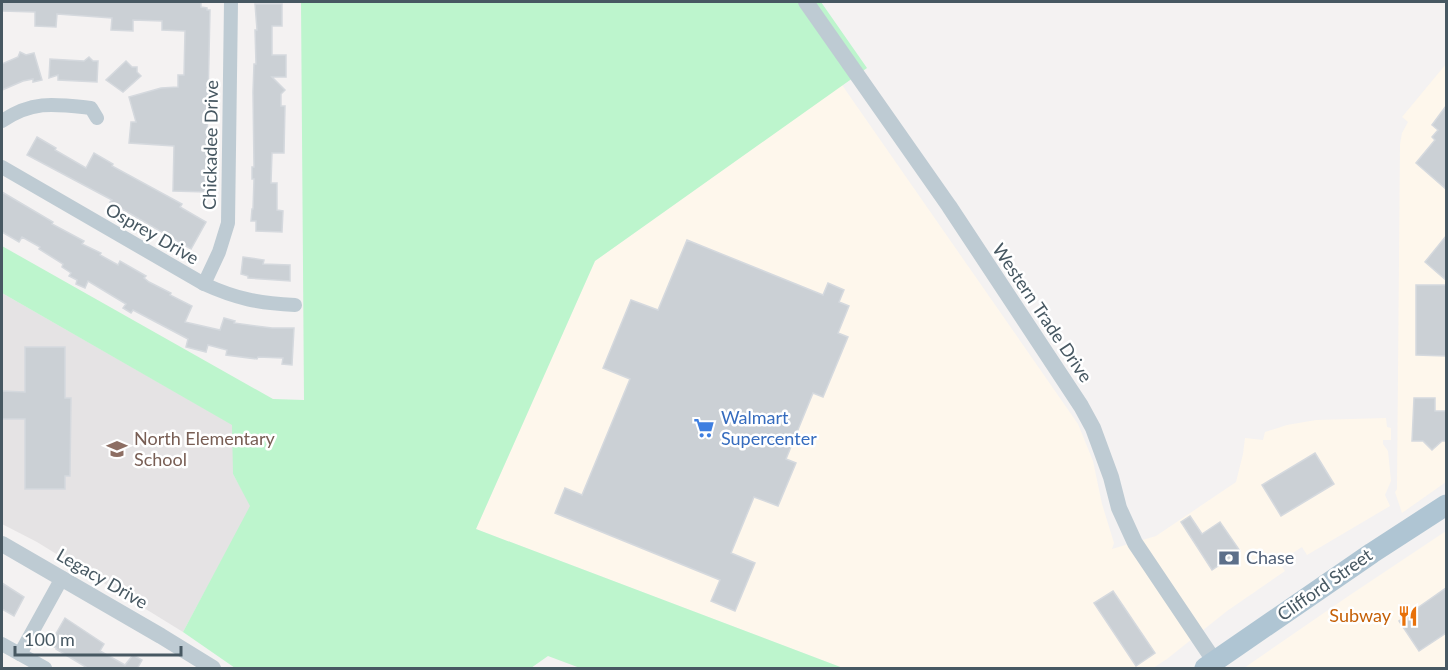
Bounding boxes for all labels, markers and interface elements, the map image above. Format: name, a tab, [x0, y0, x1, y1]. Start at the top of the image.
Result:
street label: Chickadee Drive	[198, 80, 222, 210]
street label: Osprey Drive	[102, 198, 203, 269]
street label: Western Trade Drive	[988, 239, 1097, 386]
place label: Walmart Supercenter	[721, 406, 817, 449]
supermarket icon: Walmart Supercenter	[692, 416, 716, 440]
place label: North Elementary School	[134, 427, 276, 470]
school or university icon: North Elementary School	[105, 437, 129, 461]
street label: Legacy Drive	[53, 543, 152, 613]
street label: Clifford Street	[1273, 543, 1377, 625]
bank icon: Chase	[1217, 546, 1241, 570]
place label: Chase	[1246, 546, 1294, 568]
place label: Subway	[1329, 604, 1392, 626]
restaurant icon: Subway	[1396, 604, 1420, 628]
scale bar	[15, 619, 182, 657]
text: 100 m	[24, 628, 75, 650]

